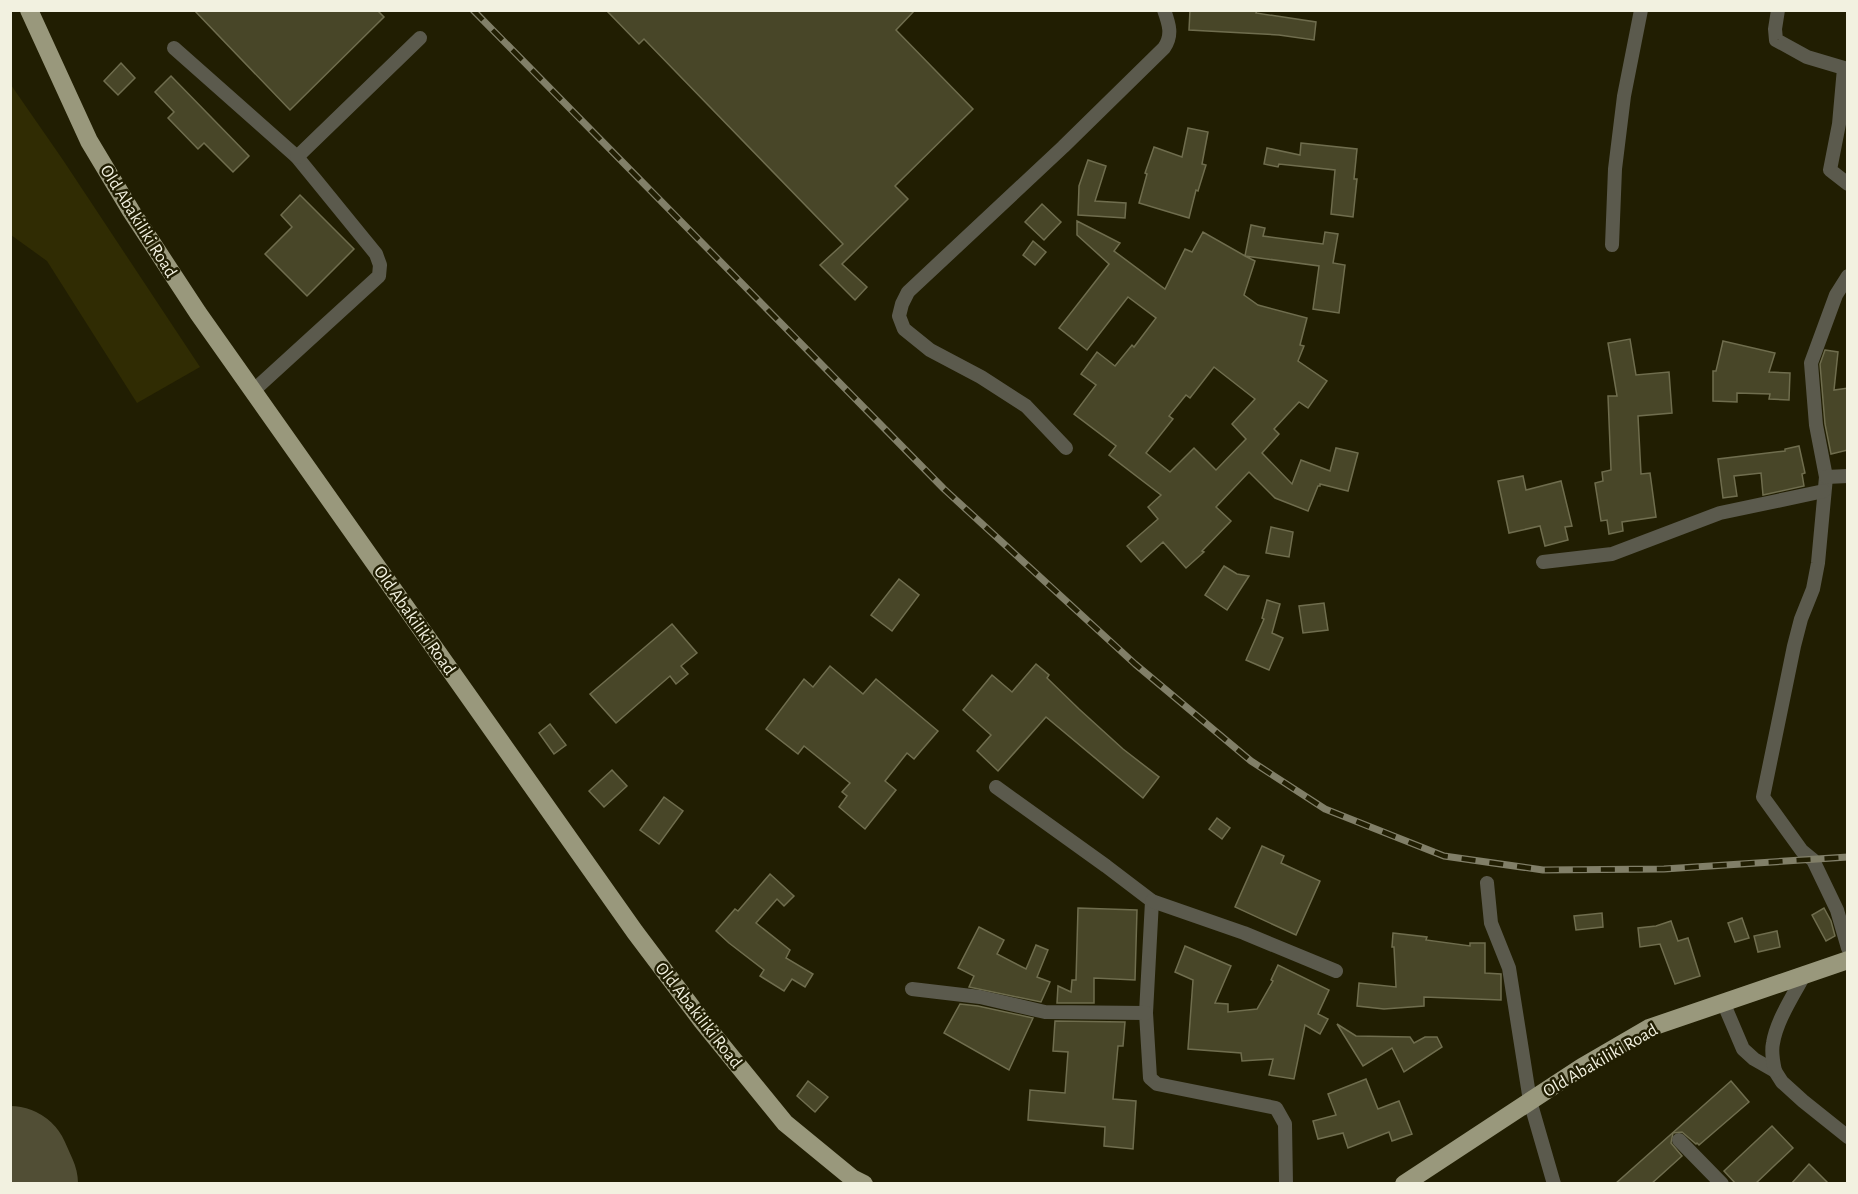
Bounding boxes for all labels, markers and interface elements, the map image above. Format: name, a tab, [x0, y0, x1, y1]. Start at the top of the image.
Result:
street label: Old Abakiliki Road	[96, 162, 180, 281]
street label: Old Abakiliki Road	[370, 563, 459, 679]
street label: Old Abakiliki Road	[651, 959, 745, 1072]
street label: Old Abakiliki Road	[1540, 1021, 1661, 1101]

